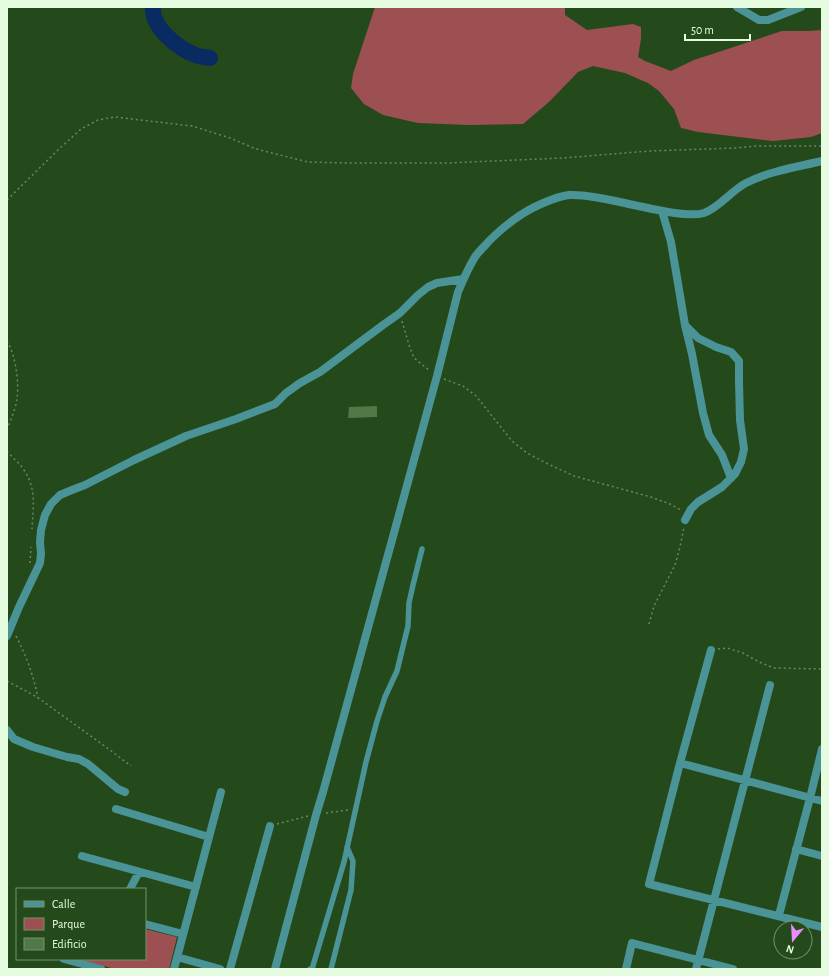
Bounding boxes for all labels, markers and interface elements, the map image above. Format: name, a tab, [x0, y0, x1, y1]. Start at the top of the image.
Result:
scale bar	[685, 16, 750, 42]
text: 50 m	[691, 24, 714, 36]
legend	[16, 888, 146, 960]
text: Calle	[52, 898, 75, 910]
text: Parque	[52, 918, 85, 930]
north arrow	[773, 920, 813, 960]
text: Edificio	[52, 938, 87, 950]
text: N	[785, 943, 795, 955]

